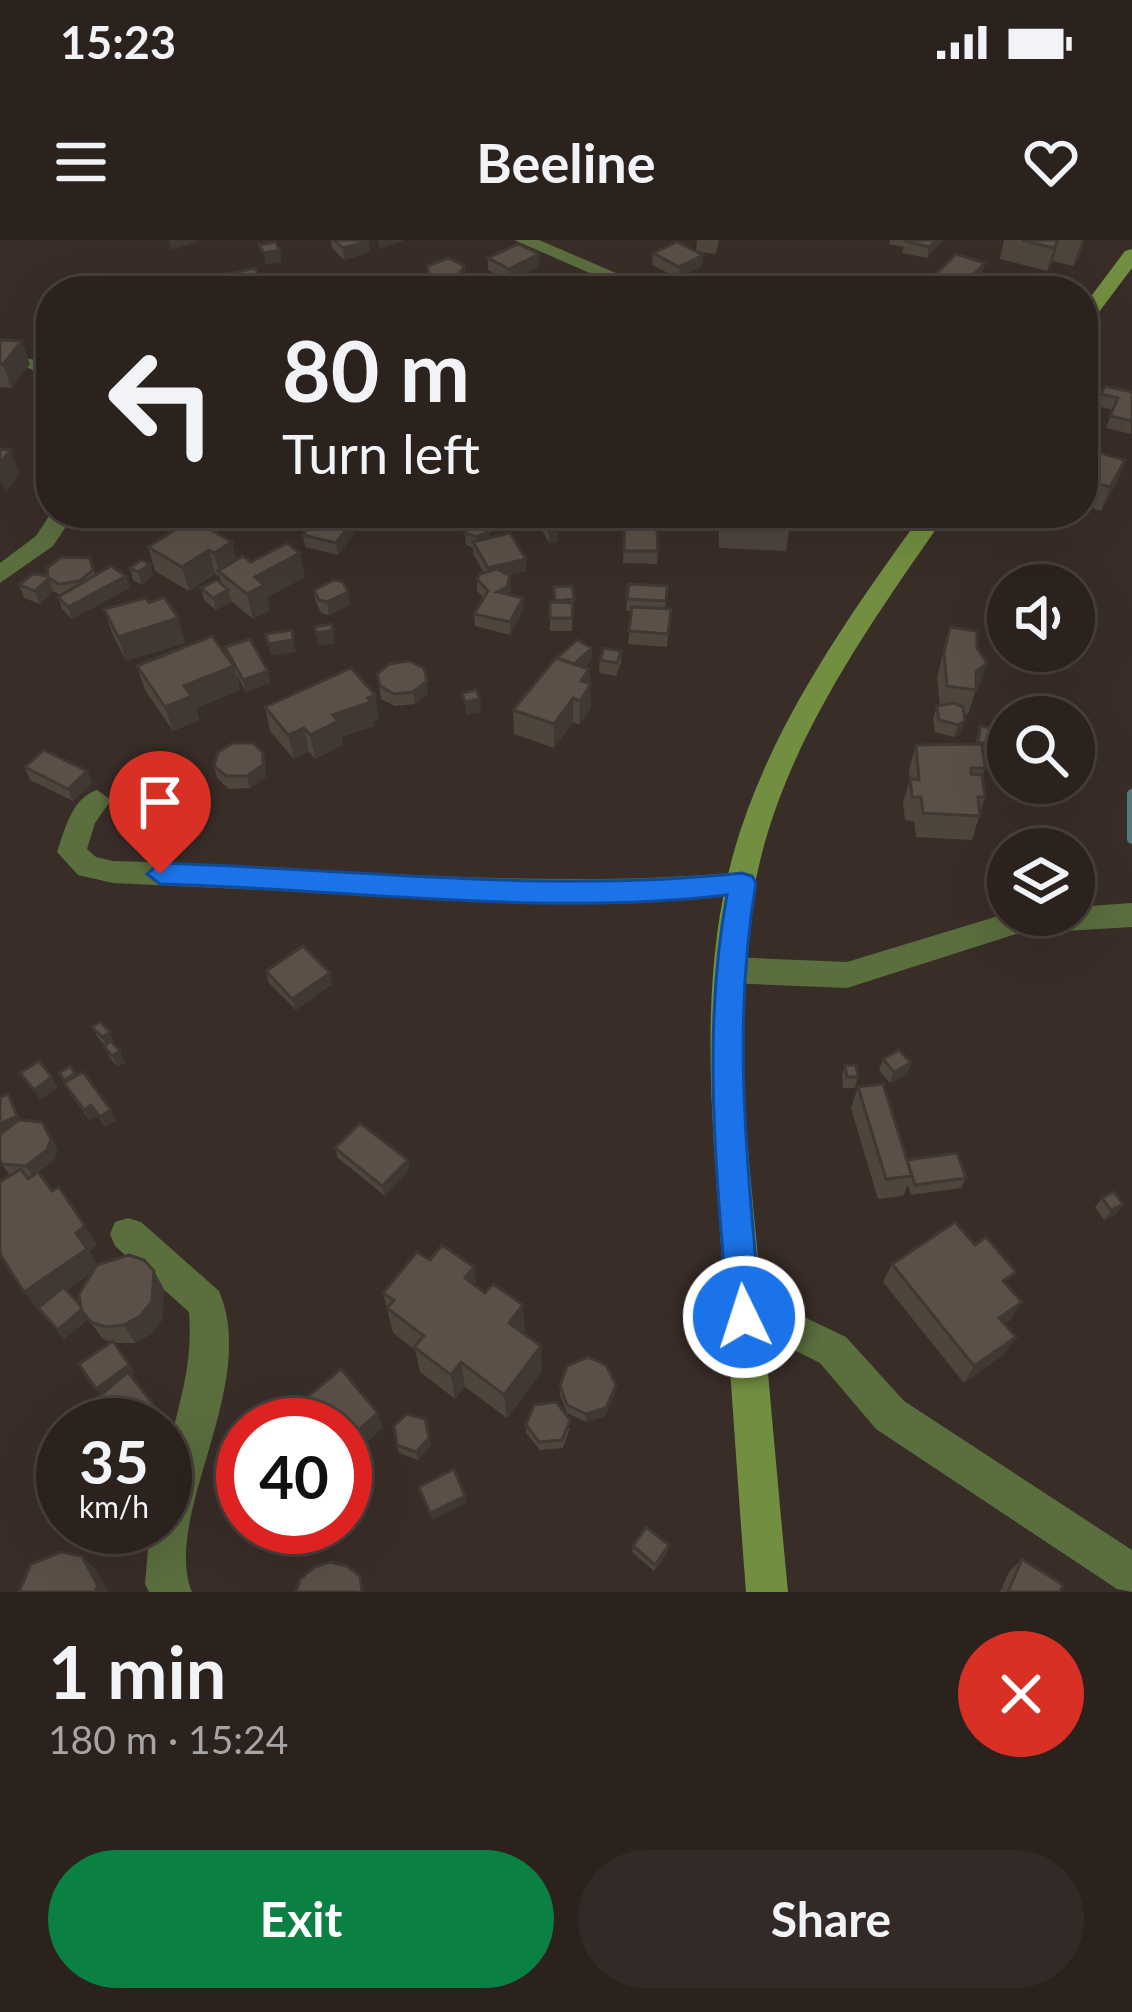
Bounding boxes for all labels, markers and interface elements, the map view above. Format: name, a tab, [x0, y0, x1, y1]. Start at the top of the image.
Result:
text: 15:23	[60, 15, 176, 69]
icon: menu	[48, 129, 114, 195]
icon: heart	[1018, 129, 1084, 195]
text: Beeline	[476, 130, 656, 195]
text: 80 m	[282, 319, 470, 420]
icon: left	[84, 324, 240, 480]
text: Turn left	[282, 421, 480, 486]
map controls	[987, 564, 1095, 936]
button: sound	[987, 564, 1095, 672]
button: search	[987, 696, 1095, 804]
pin	[109, 751, 211, 874]
icon: arrive	[127, 769, 193, 835]
button: layers	[987, 828, 1095, 936]
position arrow	[681, 1254, 807, 1380]
speed limit sign: 40	[216, 1398, 372, 1554]
text: 35	[79, 1425, 149, 1497]
text: km/h	[79, 1488, 149, 1524]
text: 1 min	[48, 1628, 226, 1714]
button: close	[958, 1631, 1084, 1757]
text: 180 m · 15:24	[48, 1716, 288, 1762]
button: Exit	[48, 1850, 554, 1988]
button: Share	[578, 1850, 1084, 1988]

